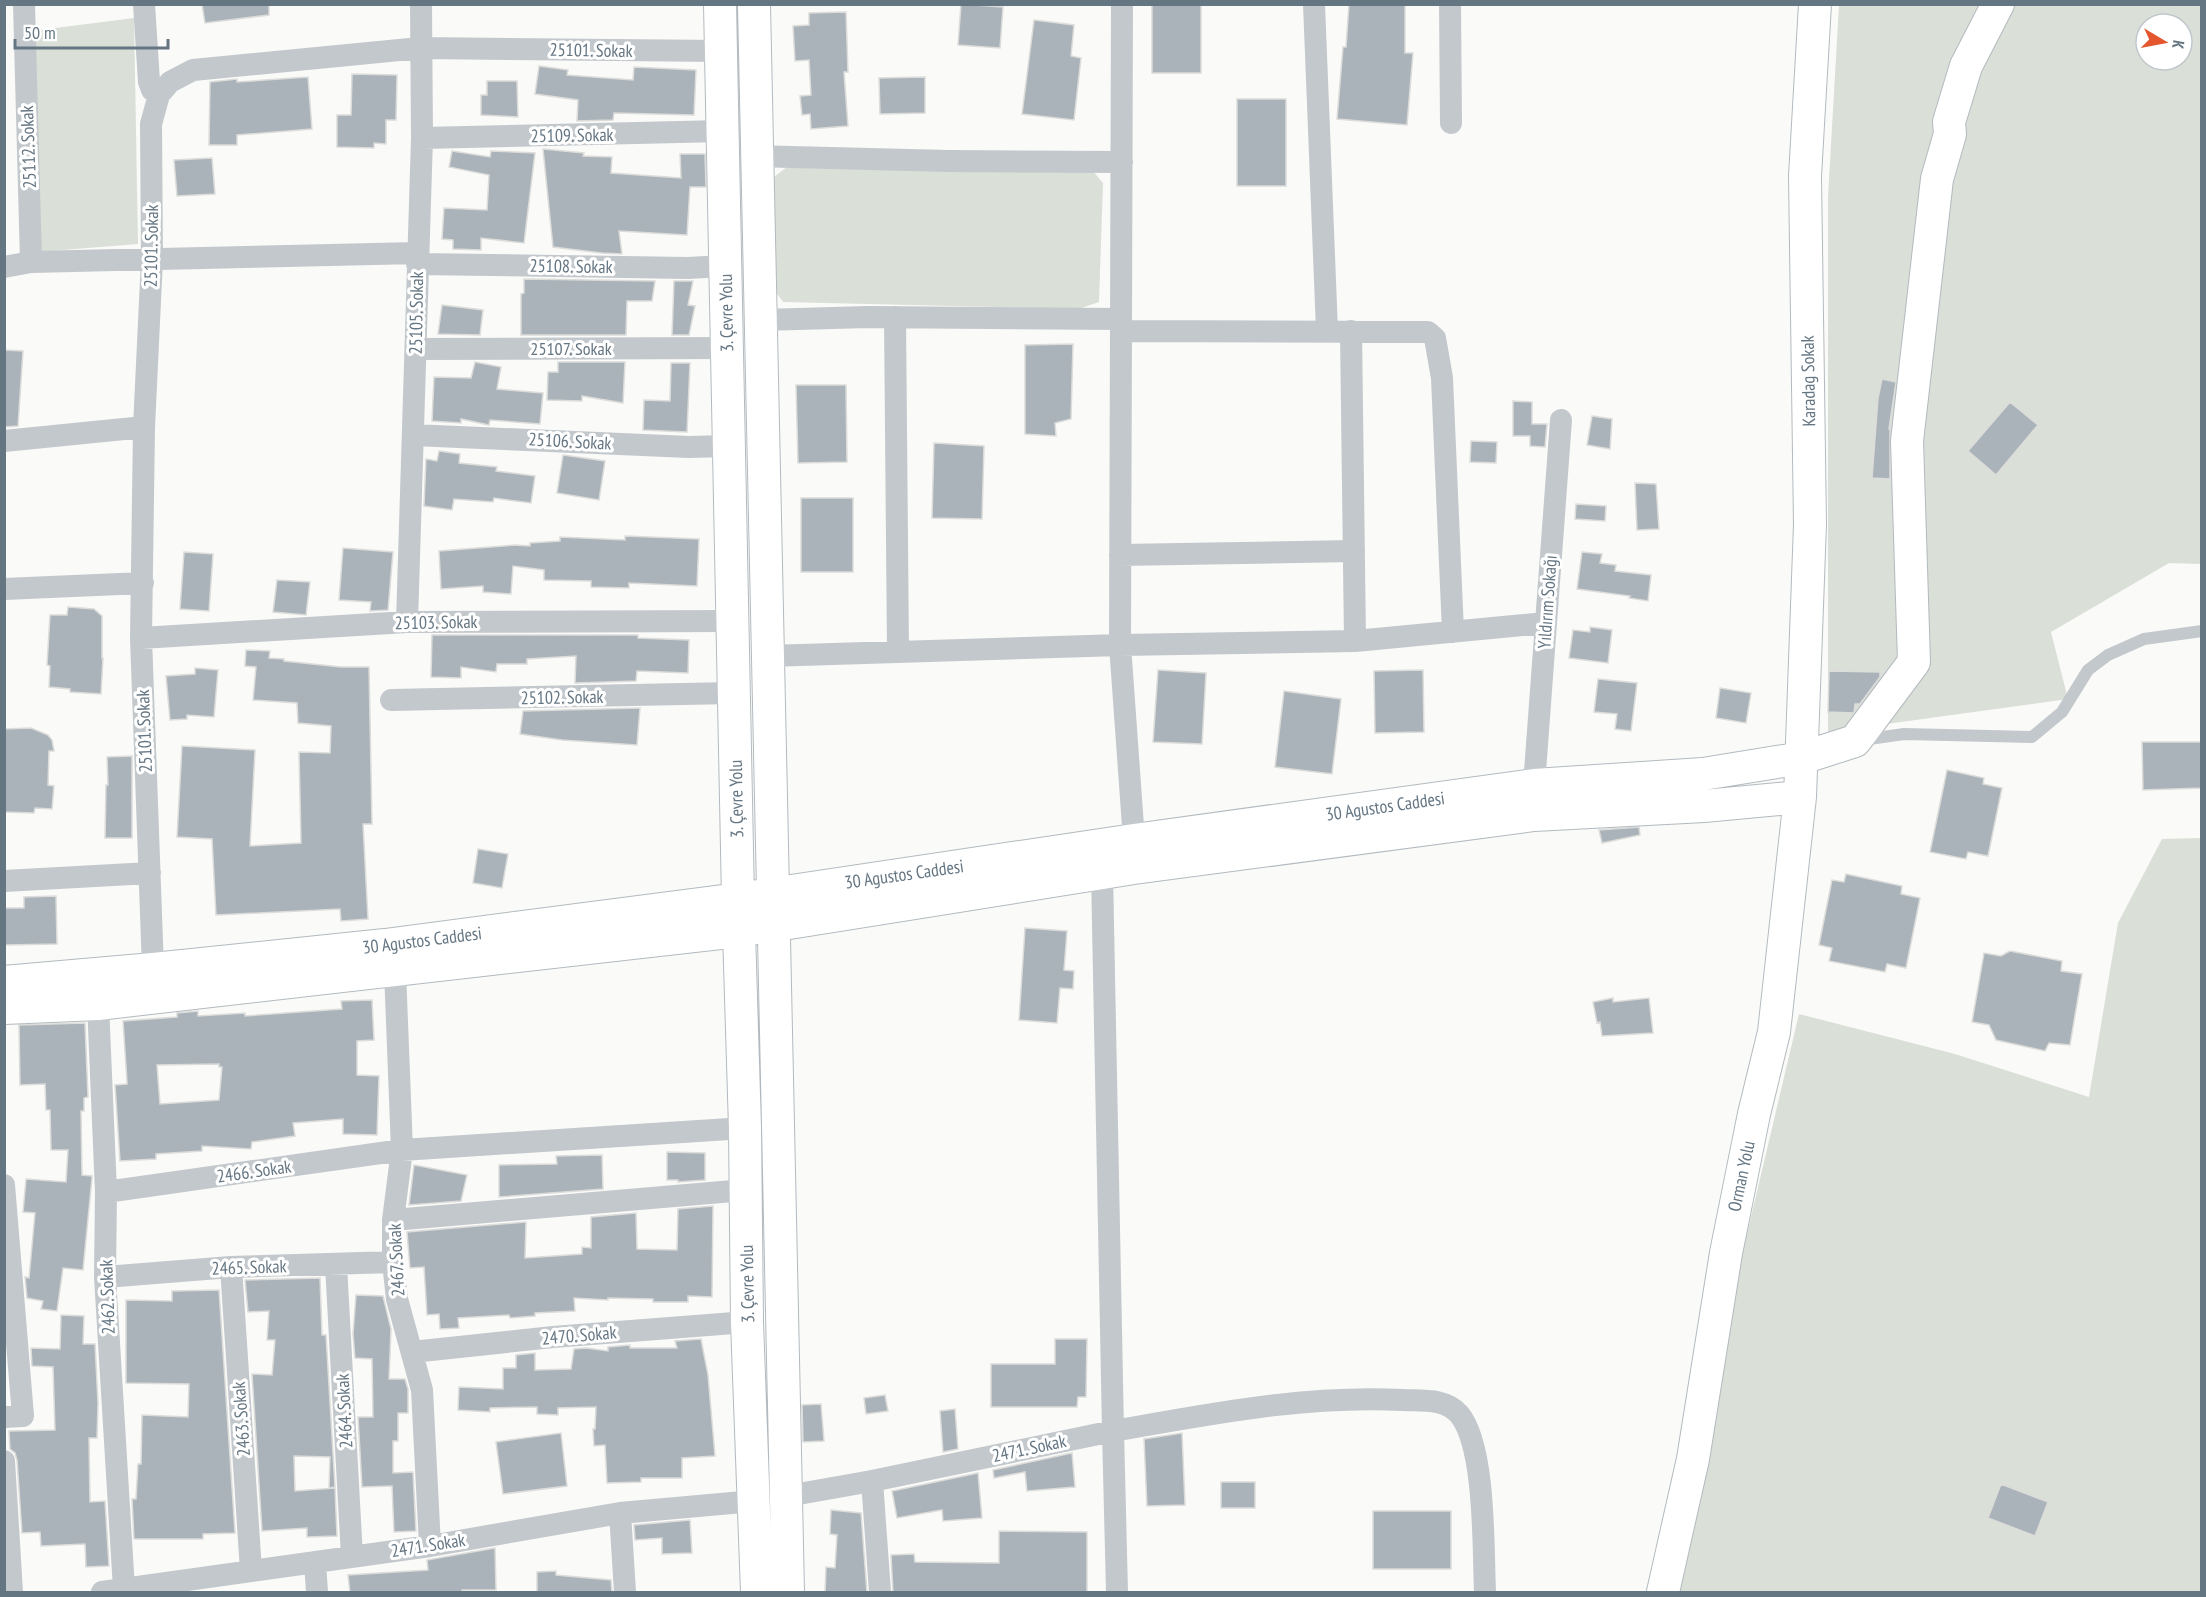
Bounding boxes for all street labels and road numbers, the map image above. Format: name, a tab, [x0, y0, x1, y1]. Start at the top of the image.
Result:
street label: 25101. Sokak	[549, 38, 633, 62]
street label: 25112. Sokak	[15, 105, 41, 189]
street label: 25109. Sokak	[530, 123, 614, 147]
street label: 25101. Sokak	[139, 204, 163, 288]
street label: 25108. Sokak	[529, 254, 613, 278]
street label: 25105. Sokak	[404, 271, 428, 355]
street label: 3. Çevre Yolu	[714, 274, 738, 352]
street label: Karadag Sokak	[1796, 335, 1820, 427]
street label: 25107. Sokak	[530, 337, 612, 360]
street label: 25106. Sokak	[528, 427, 612, 455]
street label: Yıldırım Sokağı	[1532, 554, 1562, 650]
street label: 25103. Sokak	[394, 610, 478, 634]
street label: 25102. Sokak	[520, 685, 604, 709]
street label: 25101. Sokak	[131, 689, 157, 773]
street label: 3. Çevre Yolu	[724, 760, 748, 838]
street label: 30 Agustos Caddesi	[1324, 786, 1446, 826]
street label: 30 Agustos Caddesi	[843, 854, 965, 894]
street label: 30 Agustos Caddesi	[361, 921, 483, 959]
street label: Orman Yolu	[1722, 1139, 1760, 1213]
street label: 2466. Sokak	[215, 1154, 293, 1188]
street label: 2467. Sokak	[383, 1223, 409, 1297]
street label: 3. Çevre Yolu	[735, 1245, 759, 1323]
street label: 2465. Sokak	[211, 1254, 287, 1280]
street label: 2462. Sokak	[94, 1259, 120, 1335]
street label: 2470. Sokak	[541, 1320, 617, 1350]
street label: 2464. Sokak	[331, 1373, 357, 1449]
street label: 2463. Sokak	[227, 1381, 255, 1457]
street label: 2471. Sokak	[990, 1429, 1068, 1467]
street label: 2471. Sokak	[389, 1528, 467, 1562]

